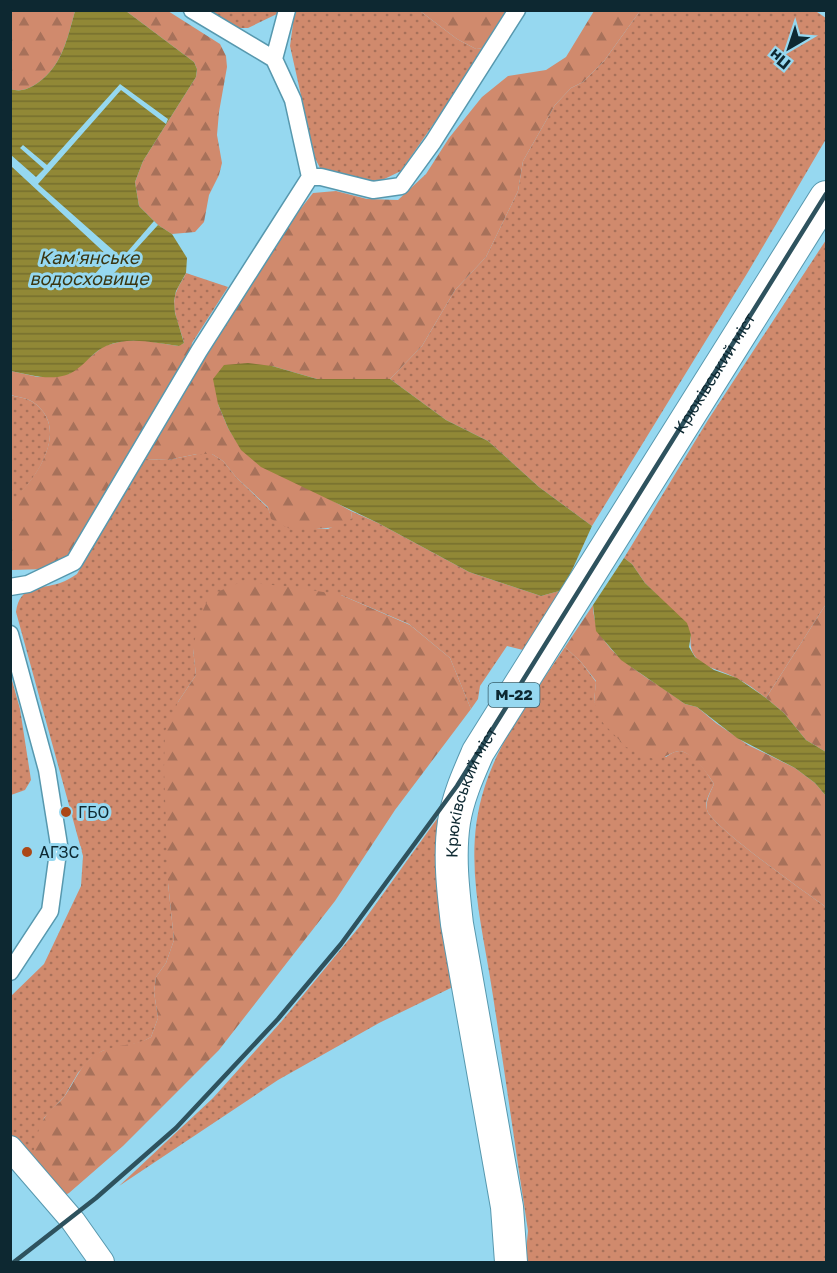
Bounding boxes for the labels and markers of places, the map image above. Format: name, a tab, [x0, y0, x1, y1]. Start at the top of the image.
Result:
place label: ГБО	[78, 802, 109, 822]
marker: ГБО	[59, 805, 73, 819]
place label: АГЗС	[39, 842, 79, 862]
marker: АГЗС	[20, 845, 34, 859]

